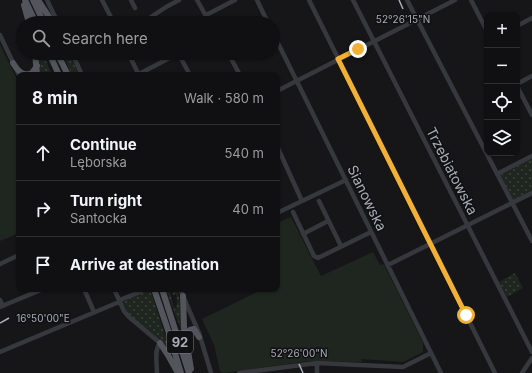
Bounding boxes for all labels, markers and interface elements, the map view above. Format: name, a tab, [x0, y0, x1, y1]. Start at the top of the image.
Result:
map controls	[484, 12, 520, 156]
button: +	[484, 12, 520, 48]
text: 52°26'15"N	[376, 13, 430, 25]
search box	[16, 16, 280, 60]
icon: search	[30, 27, 52, 49]
text: Search here	[62, 29, 148, 48]
route end	[349, 40, 367, 58]
button: −	[484, 48, 520, 84]
button: locate	[484, 84, 520, 120]
text: 8 min	[32, 88, 78, 108]
text: Walk · 580 m	[184, 90, 264, 106]
button: layers	[484, 120, 520, 156]
street label: Trzebiatowska	[423, 124, 482, 217]
text: Continue	[70, 135, 137, 154]
icon: ahead	[32, 142, 54, 164]
text: 540 m	[224, 145, 264, 161]
text: Lęborska	[70, 154, 127, 170]
street label: Sianowska	[344, 162, 391, 233]
text: Turn right	[70, 191, 142, 210]
icon: right	[32, 198, 54, 220]
text: 40 m	[232, 201, 264, 217]
text: Santocka	[70, 210, 127, 226]
icon: arrive	[32, 254, 54, 276]
text: Arrive at destination	[70, 255, 219, 274]
route start	[457, 306, 475, 324]
text: 16°50'00"E	[16, 312, 70, 324]
road number: 92	[167, 331, 193, 353]
text: 52°26'00"N	[271, 347, 327, 359]

